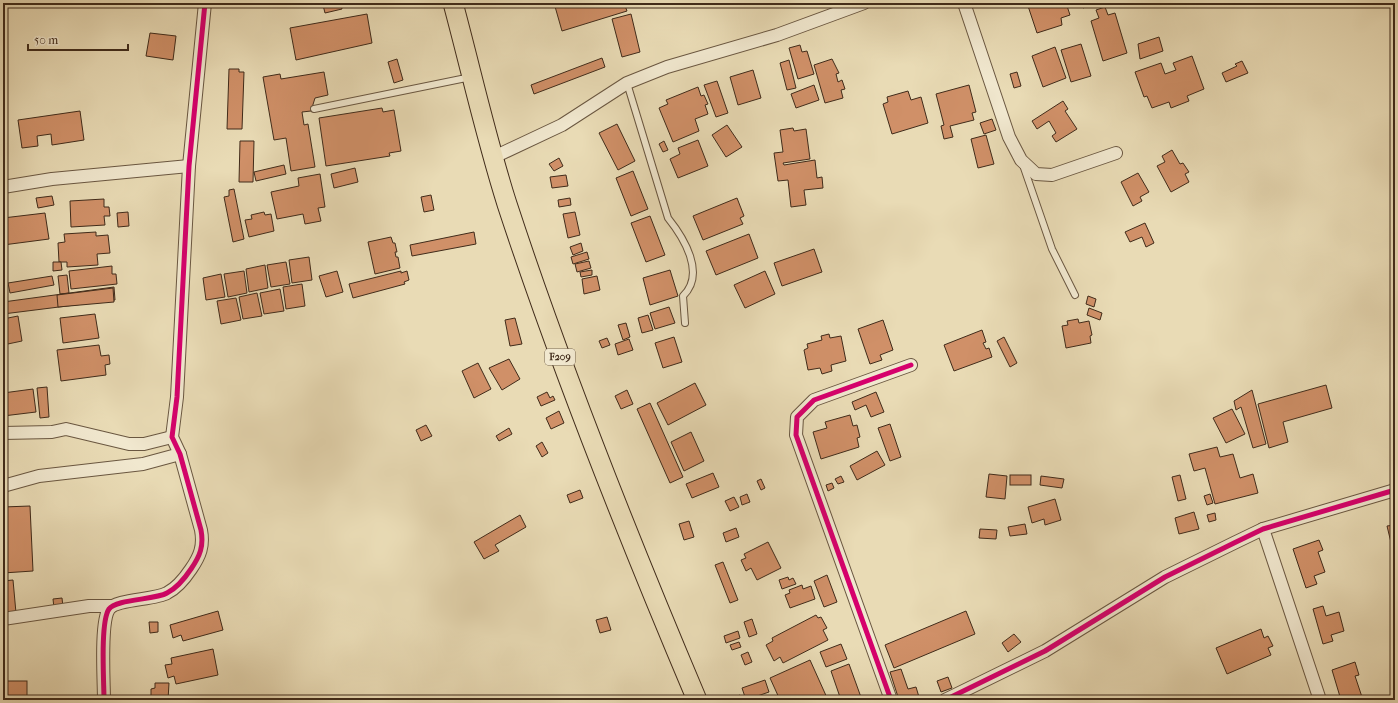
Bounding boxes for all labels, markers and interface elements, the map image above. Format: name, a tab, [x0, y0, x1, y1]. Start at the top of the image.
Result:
scale bar	[28, 26, 128, 52]
text: 50 m	[34, 33, 58, 47]
road number: F209	[545, 349, 575, 365]

